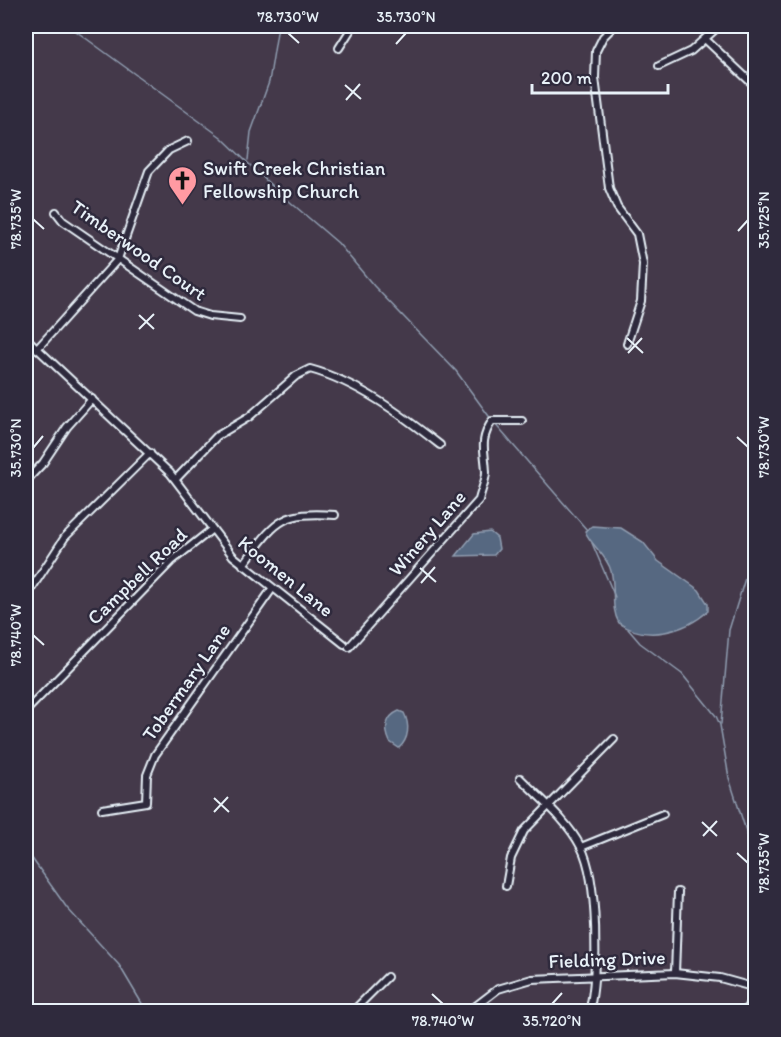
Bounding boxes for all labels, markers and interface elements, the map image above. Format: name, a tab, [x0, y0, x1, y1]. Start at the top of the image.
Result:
text: 78.730°W	[257, 8, 319, 26]
text: 35.730°N	[376, 8, 436, 26]
scale bar	[532, 57, 668, 95]
text: 200 m	[541, 67, 592, 89]
place label: Swift Creek Christian Fellowship Church	[203, 156, 386, 203]
church icon: Swift Creek Christian Fellowship Church	[166, 164, 198, 206]
text: 78.735°W	[7, 189, 25, 249]
text: 35.725°N	[755, 191, 773, 249]
street label: Timberwood Court	[67, 194, 211, 306]
text: 78.730°W	[755, 416, 773, 478]
text: 35.730°N	[7, 418, 25, 478]
street label: Winery Lane	[383, 485, 471, 581]
street label: Campbell Road	[82, 522, 192, 630]
street label: Koomen Lane	[233, 530, 339, 622]
text: 78.740°W	[7, 604, 25, 666]
street label: Tobermary Lane	[137, 619, 235, 745]
text: 78.735°W	[755, 833, 773, 893]
street label: Fielding Drive	[548, 945, 666, 973]
text: 78.740°W	[412, 1012, 474, 1030]
text: 35.720°N	[523, 1012, 581, 1030]

